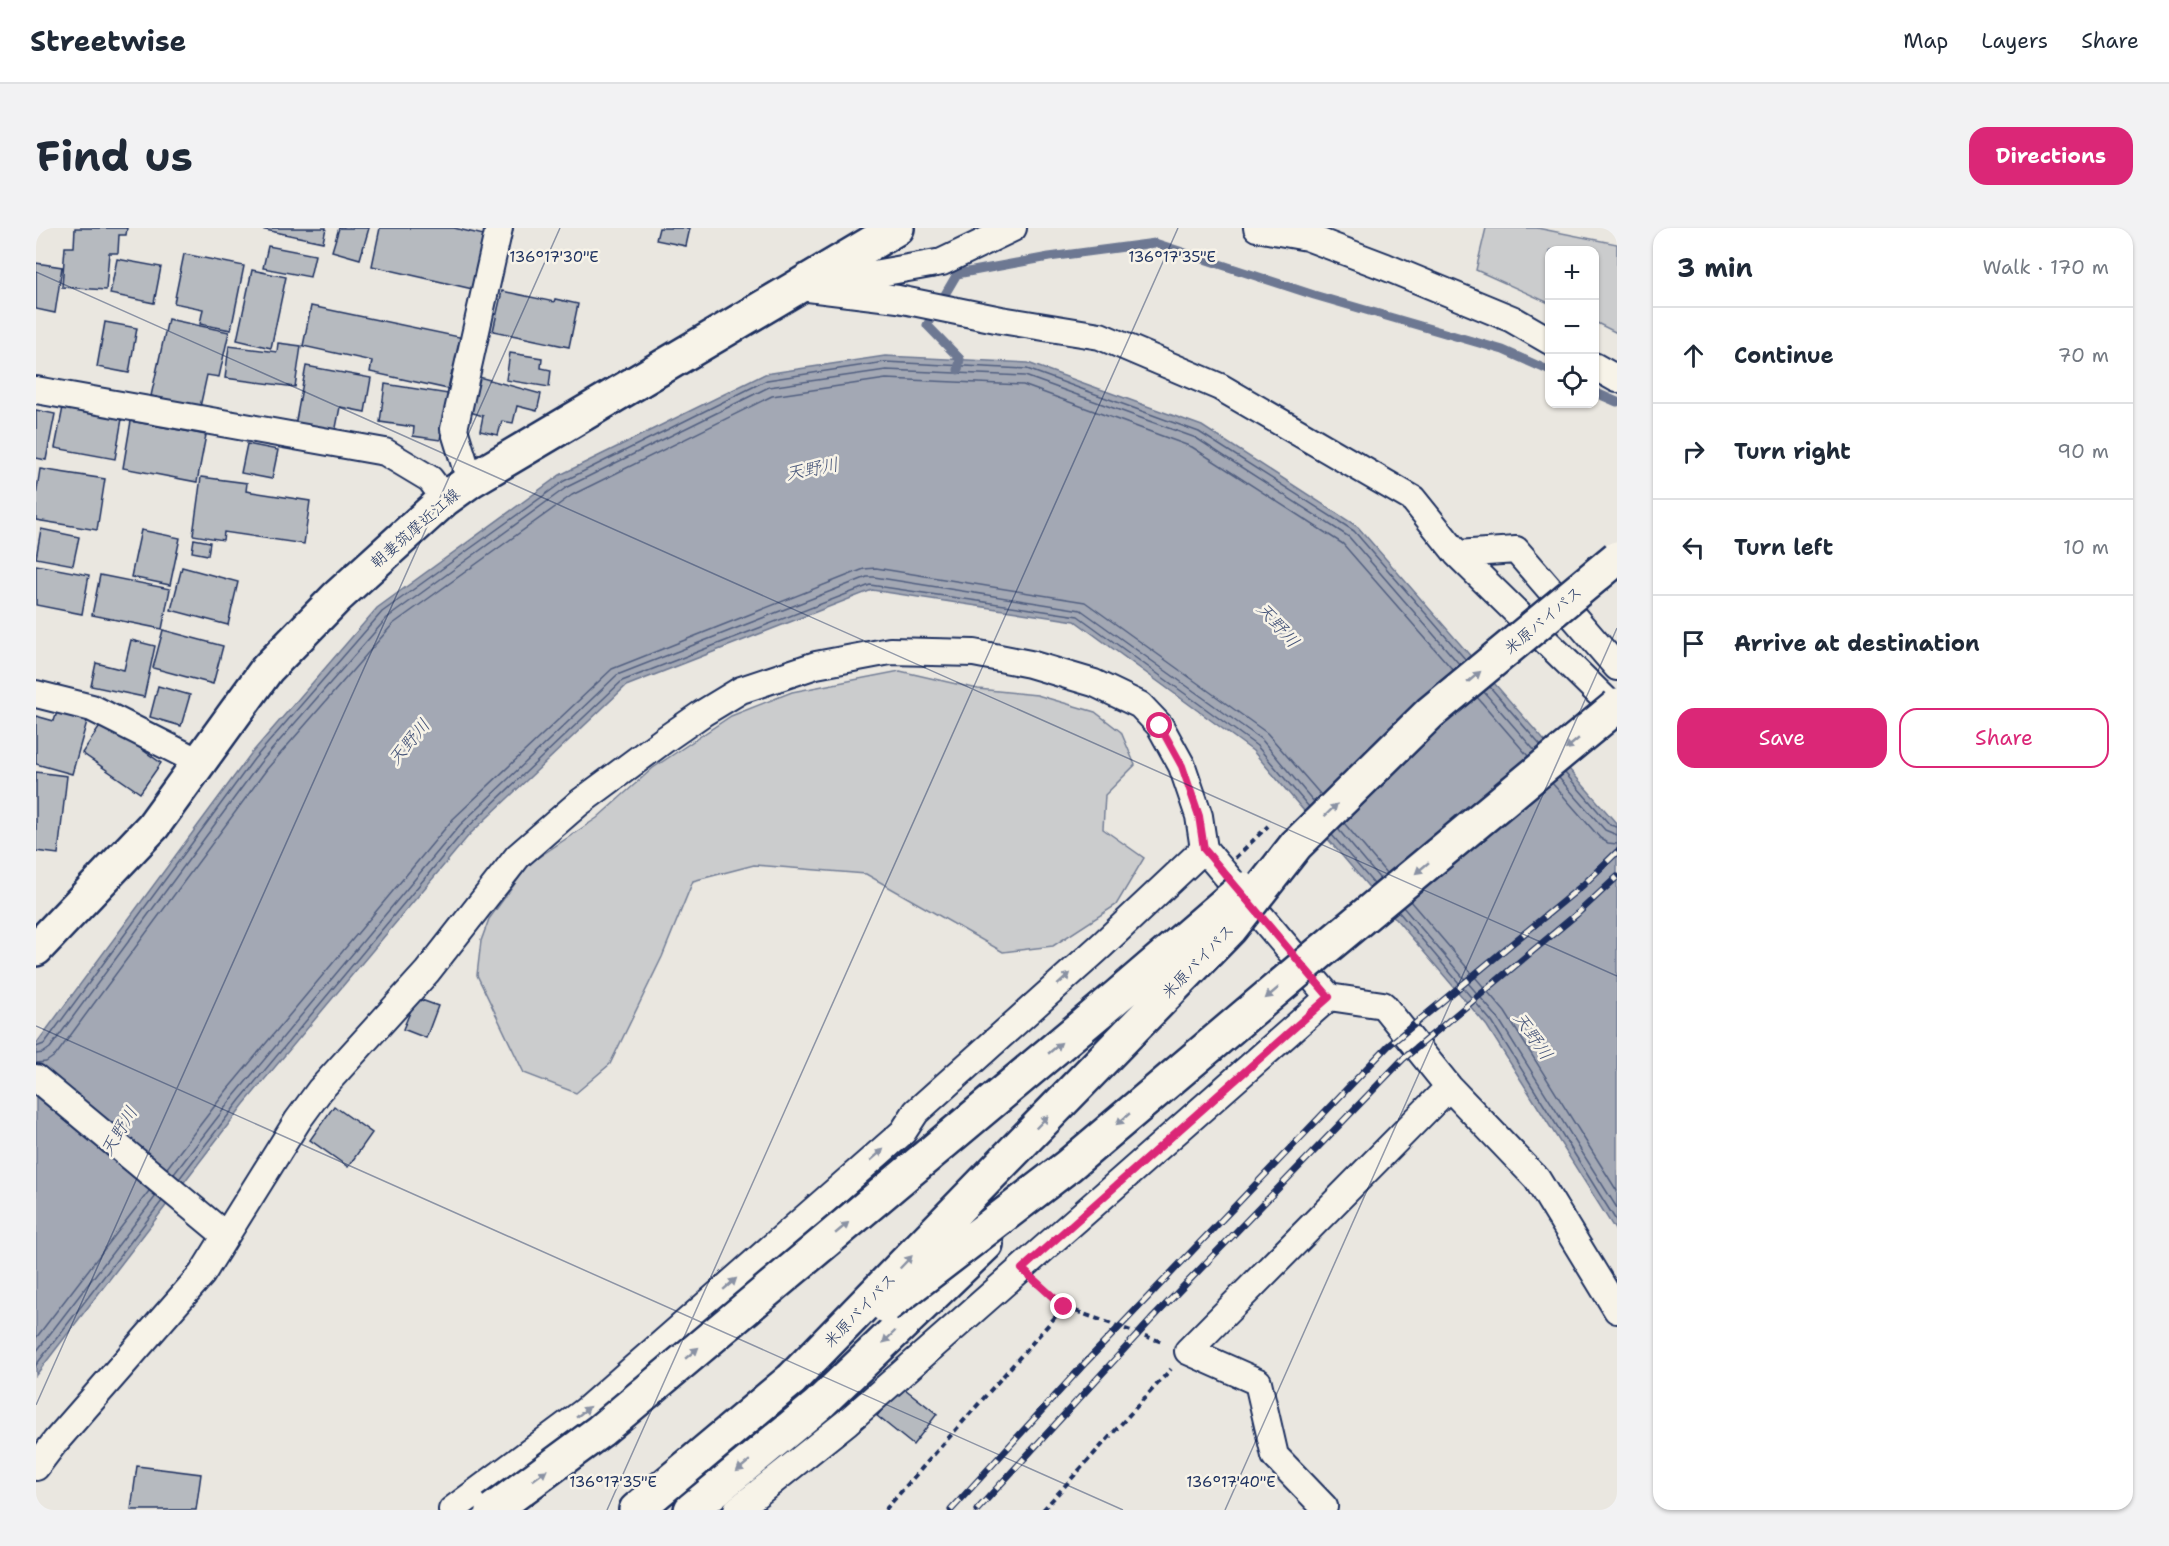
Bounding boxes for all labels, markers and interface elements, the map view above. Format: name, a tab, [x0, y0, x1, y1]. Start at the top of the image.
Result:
text: Streetwise	[30, 22, 186, 60]
text: Map	[1903, 27, 1948, 55]
text: Layers	[1981, 27, 2048, 55]
text: Share	[2081, 27, 2139, 55]
button: Directions	[1969, 127, 2133, 185]
text: Find us	[36, 128, 193, 184]
map controls	[1545, 246, 1599, 408]
button: +	[1545, 246, 1599, 300]
text: 136°17'30"E	[509, 247, 599, 267]
text: 136°17'35"E	[1128, 247, 1216, 267]
text: 3 min	[1677, 250, 1753, 285]
text: Walk · 170 m	[1983, 254, 2109, 280]
button: −	[1545, 300, 1599, 354]
icon: ahead	[1677, 339, 1710, 372]
text: Continue	[1734, 341, 1834, 370]
text: 70 m	[2057, 342, 2109, 368]
button: locate	[1545, 354, 1599, 408]
icon: right	[1677, 435, 1710, 468]
text: Turn right	[1734, 437, 1851, 466]
text: 90 m	[2057, 438, 2109, 464]
water label: 天野川	[783, 452, 841, 486]
street label: 朝妻筑摩近江線	[366, 483, 464, 573]
icon: left	[1677, 531, 1710, 564]
text: Turn left	[1734, 533, 1833, 562]
text: 10 m	[2063, 534, 2109, 560]
street label: 米原バイパス	[1500, 581, 1586, 659]
water label: 天野川	[1251, 597, 1305, 653]
icon: arrive	[1677, 627, 1710, 660]
text: Arrive at destination	[1734, 629, 1980, 658]
one-way arrow	[1466, 671, 1481, 684]
button: Save	[1677, 708, 1887, 768]
button: Share	[1899, 708, 2109, 768]
route start	[1146, 712, 1172, 738]
water label: 天野川	[382, 714, 436, 770]
one-way arrow	[1564, 737, 1580, 750]
one-way arrow	[1324, 803, 1338, 817]
one-way arrow	[1415, 861, 1430, 874]
street label: 米原バイパス	[1157, 919, 1239, 1003]
one-way arrow	[1056, 973, 1071, 986]
one-way arrow	[1265, 986, 1280, 999]
water label: 天野川	[1508, 1007, 1558, 1065]
one-way arrow	[1047, 1042, 1063, 1055]
water label: 天野川	[95, 1102, 143, 1160]
one-way arrow	[1116, 1112, 1131, 1125]
one-way arrow	[1035, 1114, 1049, 1129]
one-way arrow	[869, 1149, 884, 1162]
one-way arrow	[834, 1222, 849, 1235]
one-way arrow	[899, 1254, 913, 1269]
street label: 米原バイパス	[819, 1268, 901, 1352]
one-way arrow	[722, 1277, 738, 1290]
route end	[1050, 1293, 1076, 1319]
one-way arrow	[882, 1329, 896, 1343]
one-way arrow	[684, 1347, 700, 1360]
one-way arrow	[575, 1405, 591, 1418]
one-way arrow	[735, 1460, 751, 1473]
one-way arrow	[532, 1469, 548, 1481]
text: 136°17'35"E	[569, 1472, 657, 1492]
text: 136°17'40"E	[1186, 1472, 1276, 1492]

